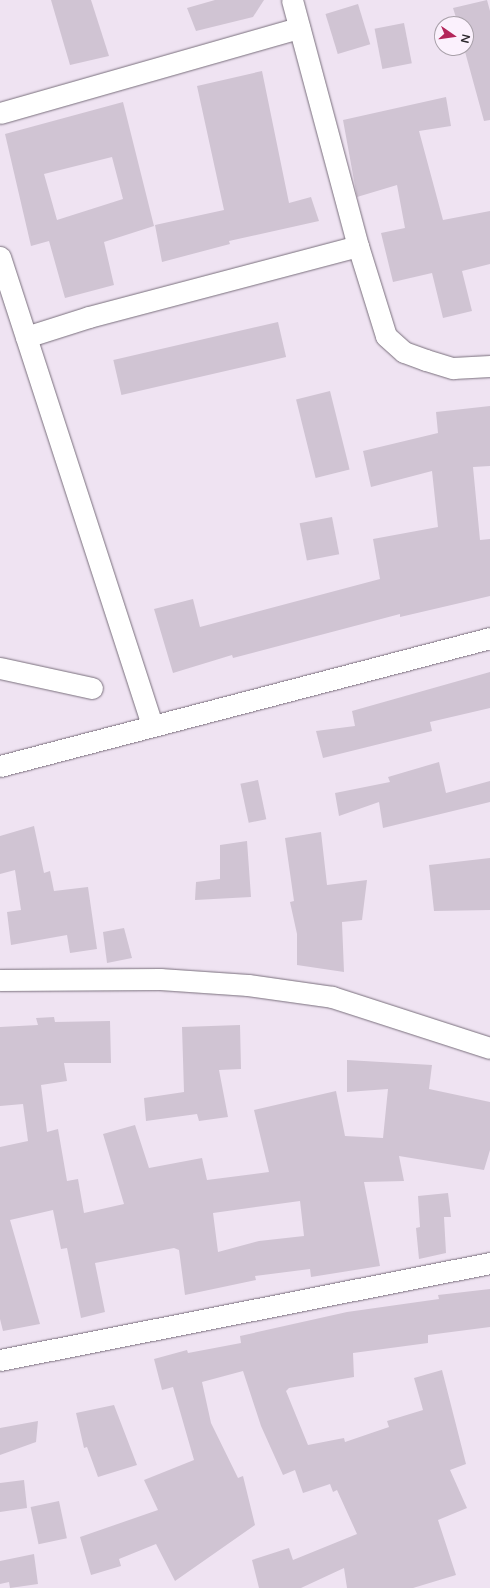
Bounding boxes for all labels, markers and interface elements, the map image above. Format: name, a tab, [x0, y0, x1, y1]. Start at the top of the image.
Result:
north arrow	[434, 16, 474, 56]
text: N	[458, 33, 473, 44]

